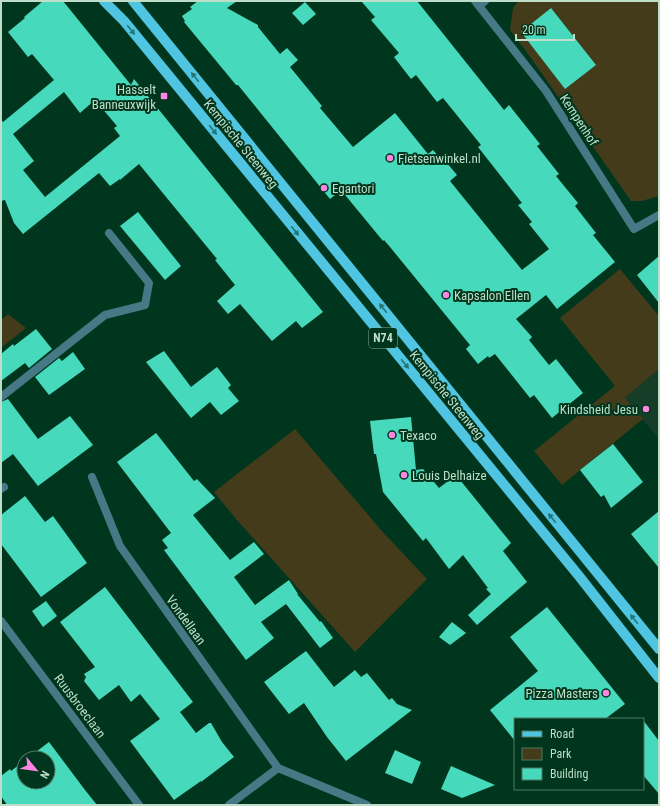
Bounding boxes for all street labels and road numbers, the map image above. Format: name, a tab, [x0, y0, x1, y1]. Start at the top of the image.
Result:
street label: Kempenhof	[557, 91, 601, 149]
street label: Kempische Steenweg	[201, 97, 281, 191]
road number: N74	[369, 328, 397, 348]
street label: Kempische Steenweg	[407, 348, 487, 442]
street label: Vondellaan	[163, 593, 209, 647]
street label: Ruusbroeclaan	[51, 671, 109, 741]

